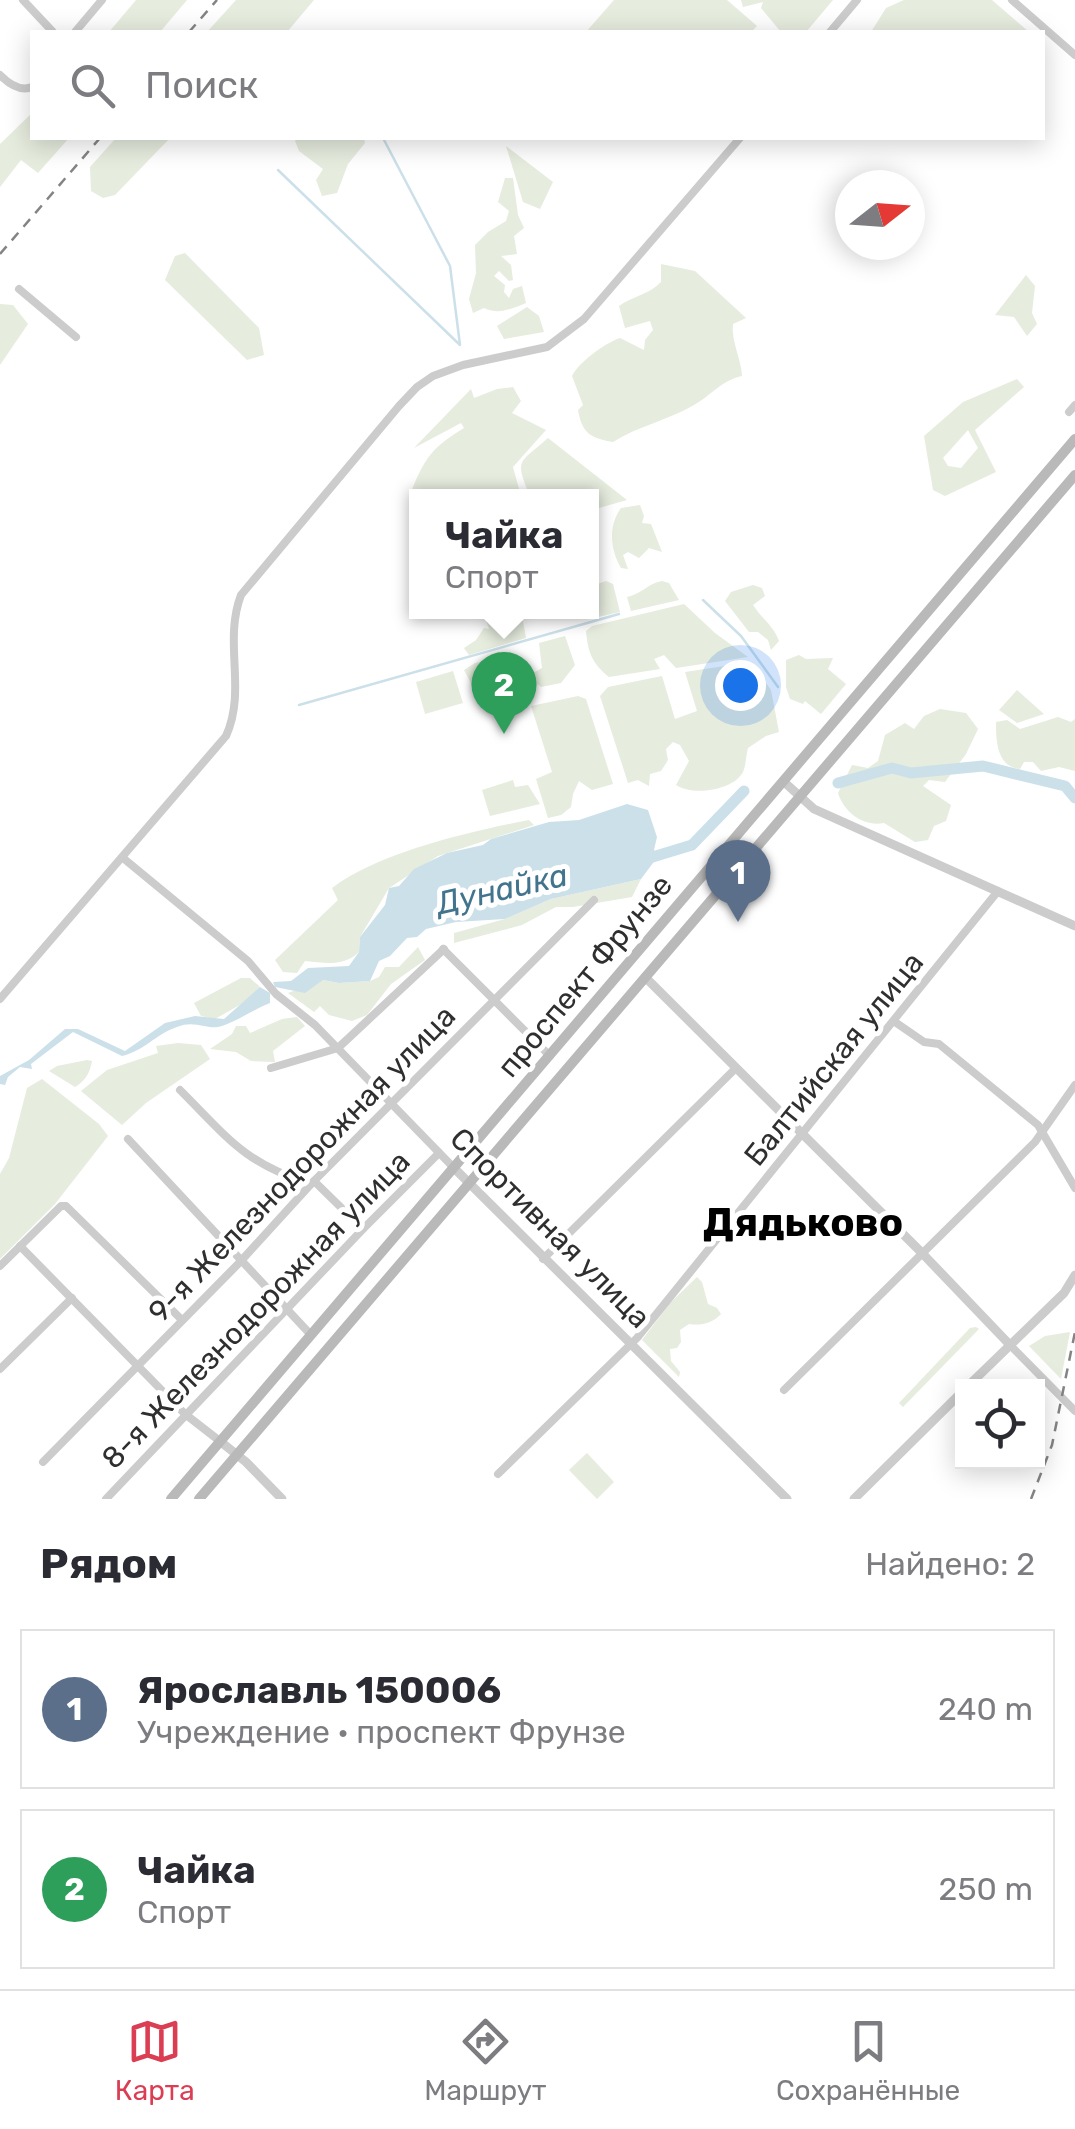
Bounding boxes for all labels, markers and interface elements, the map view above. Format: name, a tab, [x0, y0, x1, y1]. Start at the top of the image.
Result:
search box	[30, 30, 1045, 140]
icon: search	[65, 58, 120, 113]
text: Поиск	[145, 62, 258, 108]
north arrow	[835, 170, 925, 260]
popup	[409, 489, 599, 619]
text: Чайка	[445, 512, 563, 558]
text: Спорт	[445, 558, 539, 596]
pin: 2	[472, 652, 536, 734]
your location	[715, 660, 766, 711]
pin: 1	[706, 840, 770, 922]
water label: Дунайка	[430, 855, 571, 923]
street label: проспект Фрунзе	[490, 868, 680, 1084]
street label: Балтийская улица	[737, 945, 931, 1173]
street label: 9-я Железнодорожная улица	[141, 998, 463, 1330]
street label: Спортивная улица	[442, 1120, 658, 1336]
street label: 8-я Железнодорожная улица	[94, 1144, 418, 1476]
district label: Дядьково	[703, 1199, 903, 1246]
map controls	[955, 1379, 1045, 1469]
button: locate	[955, 1379, 1045, 1469]
text: Рядом	[40, 1539, 177, 1589]
text: Найдено: 2	[865, 1545, 1035, 1583]
text: Ярославль 150006	[137, 1667, 501, 1713]
text: 1	[67, 1690, 82, 1728]
text: 240 m	[938, 1690, 1033, 1728]
text: Учреждение · проспект Фрунзе	[137, 1713, 626, 1751]
text: Чайка	[137, 1847, 256, 1893]
text: 2	[64, 1870, 85, 1908]
text: 250 m	[939, 1870, 1033, 1908]
text: Спорт	[137, 1893, 231, 1931]
tab: Карта	[115, 2014, 195, 2107]
tab: Маршрут	[424, 2014, 546, 2107]
tab: Сохранённые	[776, 2014, 960, 2107]

